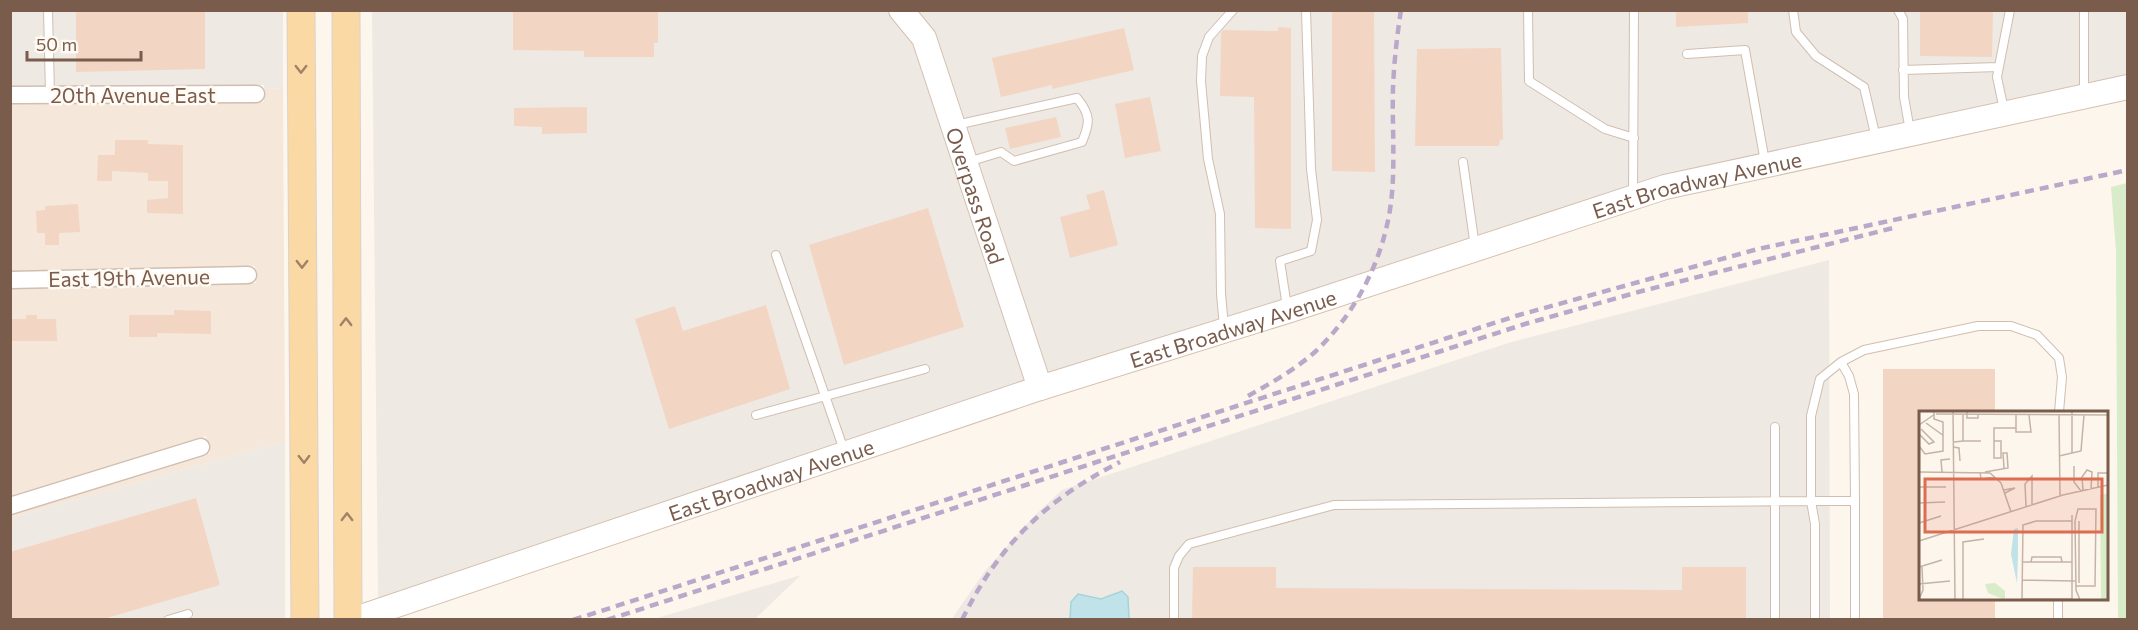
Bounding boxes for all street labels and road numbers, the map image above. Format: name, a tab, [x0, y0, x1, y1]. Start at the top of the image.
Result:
street label: 20th Avenue East	[50, 82, 216, 107]
street label: Overpass Road	[942, 124, 1010, 267]
street label: East Broadway Avenue	[1589, 145, 1804, 223]
street label: East 19th Avenue	[48, 263, 210, 291]
street label: East Broadway Avenue	[1126, 283, 1339, 372]
street label: East Broadway Avenue	[665, 433, 877, 525]

